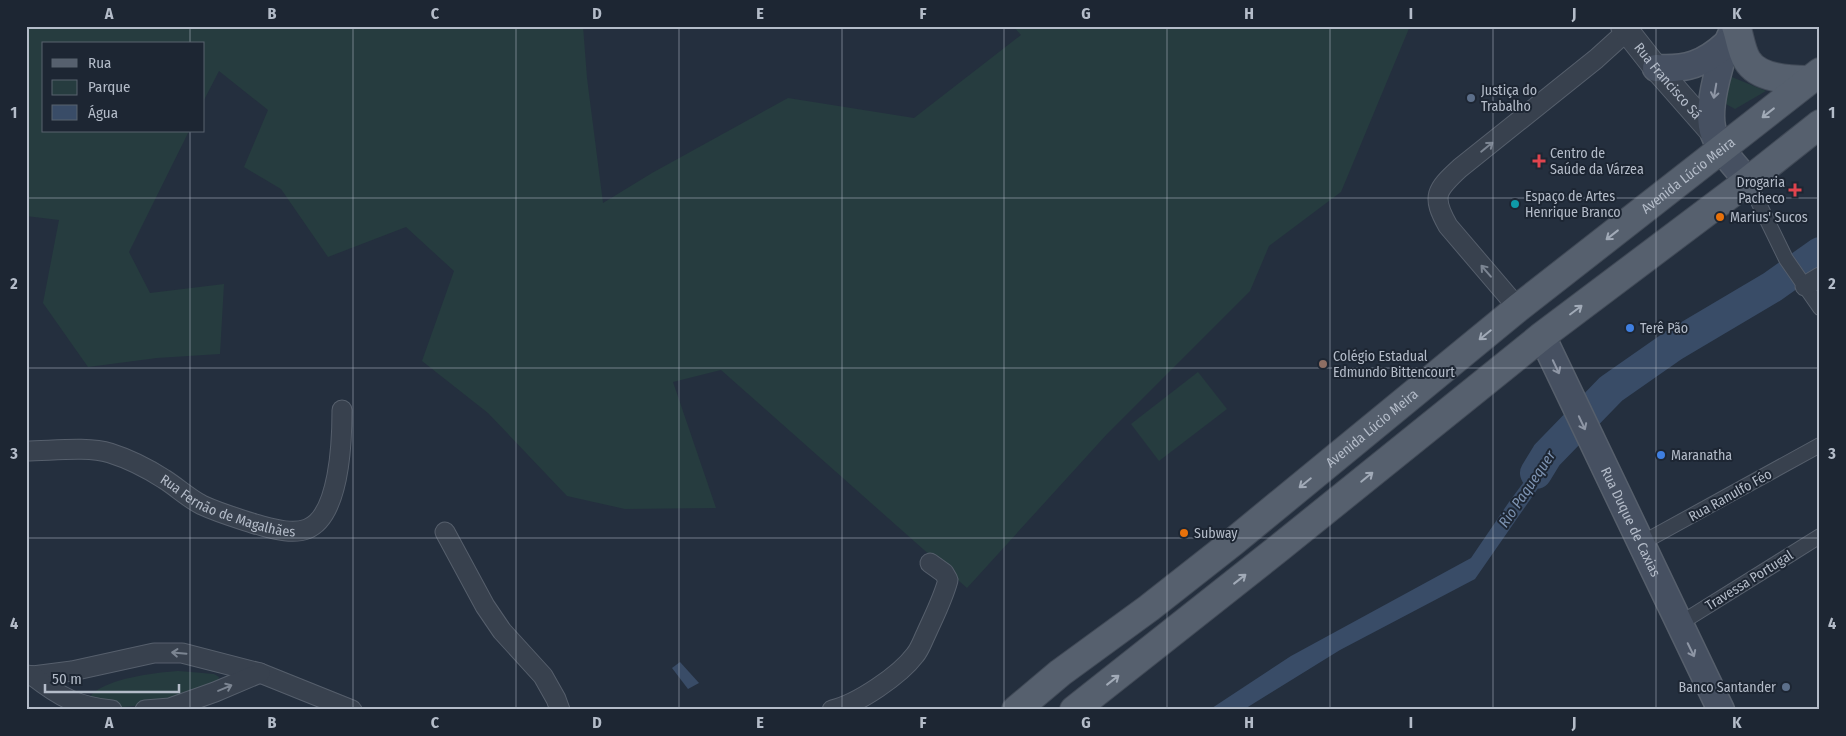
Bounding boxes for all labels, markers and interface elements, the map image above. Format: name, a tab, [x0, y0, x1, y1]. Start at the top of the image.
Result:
text: A	[104, 4, 114, 23]
text: B	[268, 4, 277, 23]
text: C	[431, 4, 440, 23]
text: D	[592, 4, 602, 23]
text: E	[756, 4, 764, 23]
text: F	[919, 4, 927, 23]
text: G	[1081, 4, 1091, 23]
text: H	[1244, 4, 1254, 23]
text: I	[1409, 4, 1413, 23]
text: J	[1571, 4, 1576, 23]
text: K	[1732, 4, 1742, 23]
street label: Rua Francisco Sá	[1630, 39, 1705, 123]
legend	[42, 42, 205, 132]
text: Rua	[88, 54, 111, 72]
text: Parque	[88, 78, 131, 96]
place label: Justiça do Trabalho	[1481, 82, 1537, 115]
one-way arrow	[1709, 83, 1719, 99]
marker: Justiça do Trabalho	[1465, 92, 1477, 104]
text: 1	[11, 103, 17, 122]
text: 1	[1829, 103, 1835, 122]
text: Água	[88, 104, 118, 122]
one-way arrow	[1761, 108, 1775, 118]
street label: Avenida Lúcio Meira	[1638, 134, 1739, 217]
one-way arrow	[1480, 141, 1493, 152]
place label: Centro de Saúde da Várzea	[1550, 145, 1644, 178]
marker: Centro de Saúde da Várzea	[1532, 154, 1546, 168]
place label: Drogaria Pacheco	[1737, 174, 1785, 207]
marker: Drogaria Pacheco	[1789, 184, 1801, 196]
place label: Espaço de Artes Henrique Branco	[1525, 188, 1621, 221]
marker: Espaço de Artes Henrique Branco	[1509, 198, 1521, 210]
place label: Marius' Sucos	[1730, 209, 1808, 226]
marker: Marius' Sucos	[1714, 211, 1726, 223]
one-way arrow	[1606, 229, 1619, 240]
one-way arrow	[1481, 264, 1492, 277]
text: 2	[9, 274, 18, 293]
text: 2	[1827, 274, 1836, 293]
one-way arrow	[1569, 305, 1583, 315]
place label: Terê Pão	[1640, 320, 1688, 337]
marker: Terê Pão	[1624, 322, 1636, 334]
one-way arrow	[1478, 330, 1491, 341]
place label: Colégio Estadual Edmundo Bittencourt	[1333, 348, 1455, 381]
marker: Colégio Estadual Edmundo Bittencourt	[1317, 358, 1329, 370]
one-way arrow	[1551, 359, 1561, 374]
street label: Avenida Lúcio Meira	[1322, 386, 1422, 471]
one-way arrow	[1578, 415, 1587, 430]
text: 3	[9, 444, 18, 463]
text: 3	[1827, 444, 1836, 463]
water label: Rio Paquequer	[1495, 447, 1560, 531]
place label: Maranatha	[1671, 447, 1732, 464]
marker: Maranatha	[1655, 449, 1667, 461]
street label: Rua Duque de Caxias	[1597, 464, 1664, 580]
street label: Rua Ranulfo Féo	[1686, 466, 1775, 525]
street label: Rua Fernão de Magalhães	[157, 471, 295, 540]
one-way arrow	[1360, 471, 1373, 482]
one-way arrow	[1299, 477, 1312, 488]
place label: Subway	[1194, 525, 1238, 542]
marker: Subway	[1178, 527, 1190, 539]
street label: Travessa Portugal	[1702, 547, 1796, 614]
one-way arrow	[1233, 573, 1246, 584]
text: 4	[10, 614, 18, 633]
text: 4	[1828, 614, 1836, 633]
one-way arrow	[1687, 642, 1696, 657]
one-way arrow	[171, 648, 187, 658]
scale bar	[45, 661, 179, 693]
text: 50 m	[52, 670, 82, 688]
one-way arrow	[1106, 674, 1119, 685]
place label: Banco Santander	[1679, 679, 1776, 696]
marker: Banco Santander	[1780, 681, 1792, 693]
one-way arrow	[217, 683, 232, 692]
text: A	[104, 713, 114, 732]
text: B	[268, 713, 277, 732]
text: C	[431, 713, 440, 732]
text: D	[592, 713, 602, 732]
text: E	[756, 713, 764, 732]
text: F	[919, 713, 927, 732]
text: G	[1081, 713, 1091, 732]
text: H	[1244, 713, 1254, 732]
text: I	[1409, 713, 1413, 732]
text: J	[1571, 713, 1576, 732]
text: K	[1732, 713, 1742, 732]

